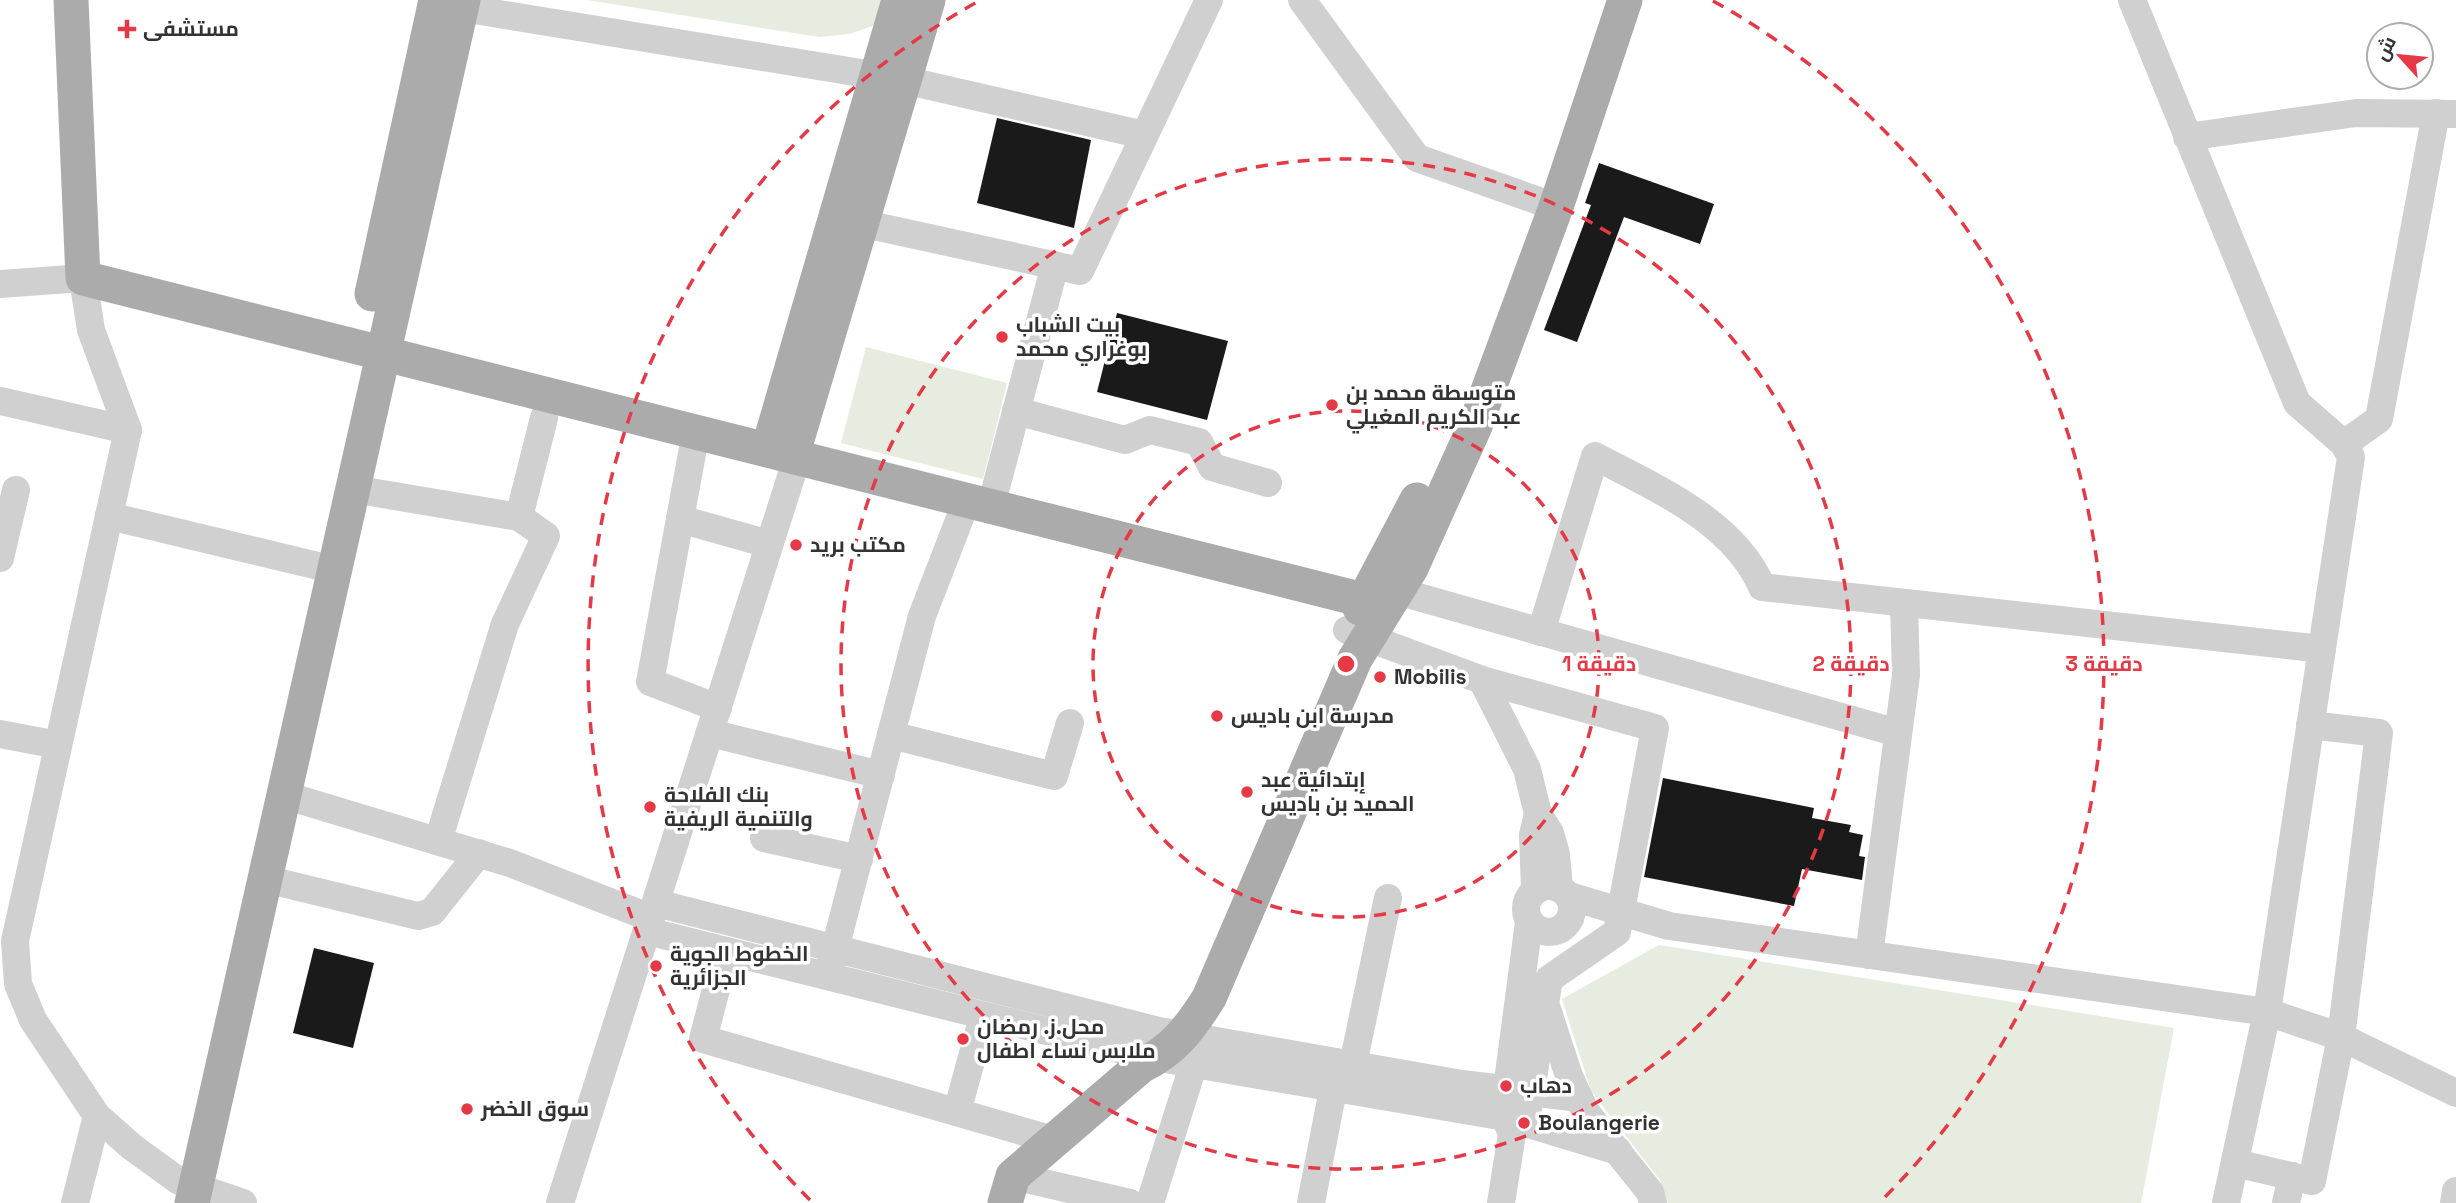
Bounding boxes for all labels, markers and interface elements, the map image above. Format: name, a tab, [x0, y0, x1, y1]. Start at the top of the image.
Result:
place label: مستشفى	[143, 15, 239, 42]
marker: مستشفى	[117, 19, 137, 39]
north arrow	[2365, 21, 2435, 91]
text: ش	[2369, 32, 2402, 65]
place label: بيت الشباب بوغراري محمد	[1016, 311, 1147, 366]
marker: بيت الشباب بوغراري محمد	[994, 329, 1010, 345]
place label: متوسطة محمد بن عبد الكريم المغيلي	[1346, 379, 1522, 434]
marker: متوسطة محمد بن عبد الكريم المغيلي	[1324, 397, 1340, 413]
place label: مكتب بريد	[810, 531, 906, 558]
marker: مكتب بريد	[788, 537, 804, 553]
text: 1 دقيقة	[1562, 650, 1636, 677]
text: 2 دقيقة	[1812, 650, 1890, 677]
text: 3 دقيقة	[2065, 650, 2143, 677]
centre of rings	[1334, 652, 1358, 676]
place label: Mobilis	[1394, 663, 1467, 690]
marker: Mobilis	[1372, 669, 1388, 685]
place label: مدرسة ابن باديس	[1231, 702, 1394, 729]
marker: مدرسة ابن باديس	[1209, 708, 1225, 724]
place label: إبتدائية عبد الحميد بن باديس	[1261, 766, 1414, 817]
place label: بنك الفلاحة والتنمية الريفية	[664, 781, 813, 832]
marker: إبتدائية عبد الحميد بن باديس	[1239, 784, 1255, 800]
marker: بنك الفلاحة والتنمية الريفية	[642, 799, 658, 815]
place label: الخطوط الجوية الجزائرية	[670, 940, 808, 991]
marker: الخطوط الجوية الجزائرية	[648, 958, 664, 974]
place label: محل.ز. رمضان ملابس نساء اطفال	[977, 1013, 1156, 1064]
marker: محل.ز. رمضان ملابس نساء اطفال	[955, 1031, 971, 1047]
place label: دهاب	[1520, 1072, 1572, 1099]
marker: دهاب	[1498, 1078, 1514, 1094]
place label: سوق الخضر	[480, 1095, 589, 1122]
marker: سوق الخضر	[459, 1101, 475, 1117]
place label: Boulangerie	[1538, 1109, 1660, 1136]
marker: Boulangerie	[1516, 1115, 1532, 1131]

